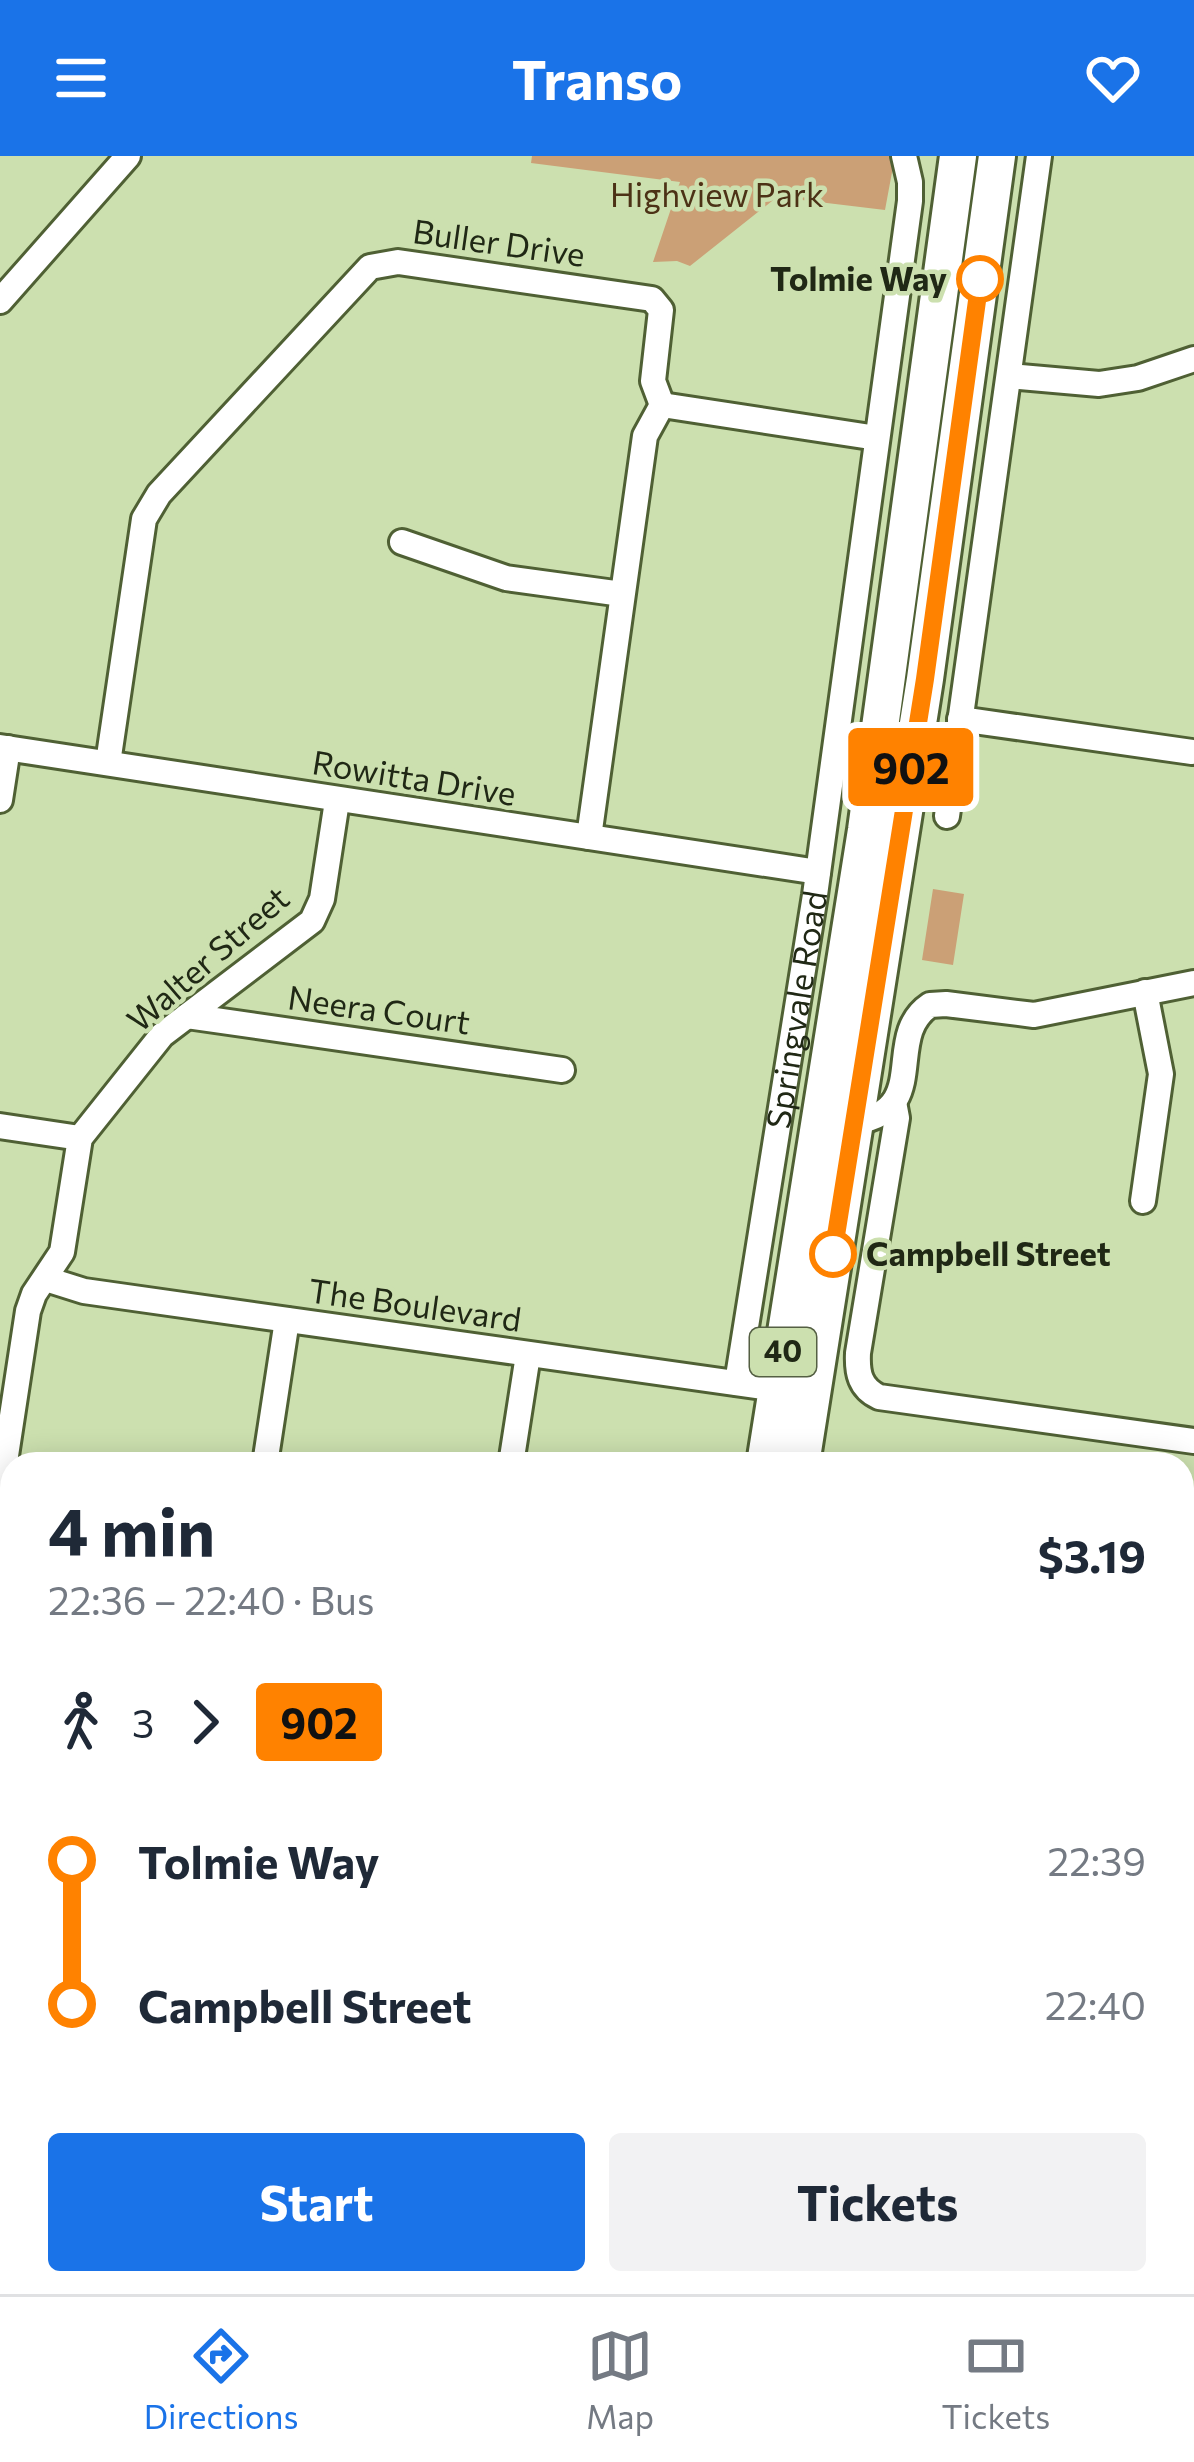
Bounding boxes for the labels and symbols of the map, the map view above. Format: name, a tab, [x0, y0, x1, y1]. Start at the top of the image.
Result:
park label: Highview Park	[610, 173, 824, 214]
street label: Buller Drive	[411, 209, 588, 274]
place label: Tolmie Way	[770, 257, 947, 298]
marker: Tolmie Way	[958, 257, 1002, 301]
line badge: 902	[842, 728, 980, 806]
street label: Rowitta Drive	[310, 740, 519, 813]
street label: Walter Street	[118, 876, 296, 1039]
street label: Springvale Road	[756, 888, 834, 1131]
street label: Neera Court	[285, 975, 473, 1042]
marker: Campbell Street	[811, 1232, 855, 1276]
place label: Campbell Street	[866, 1232, 1111, 1273]
street label: The Boulevard	[306, 1268, 524, 1339]
road number: 40	[750, 1328, 816, 1376]

